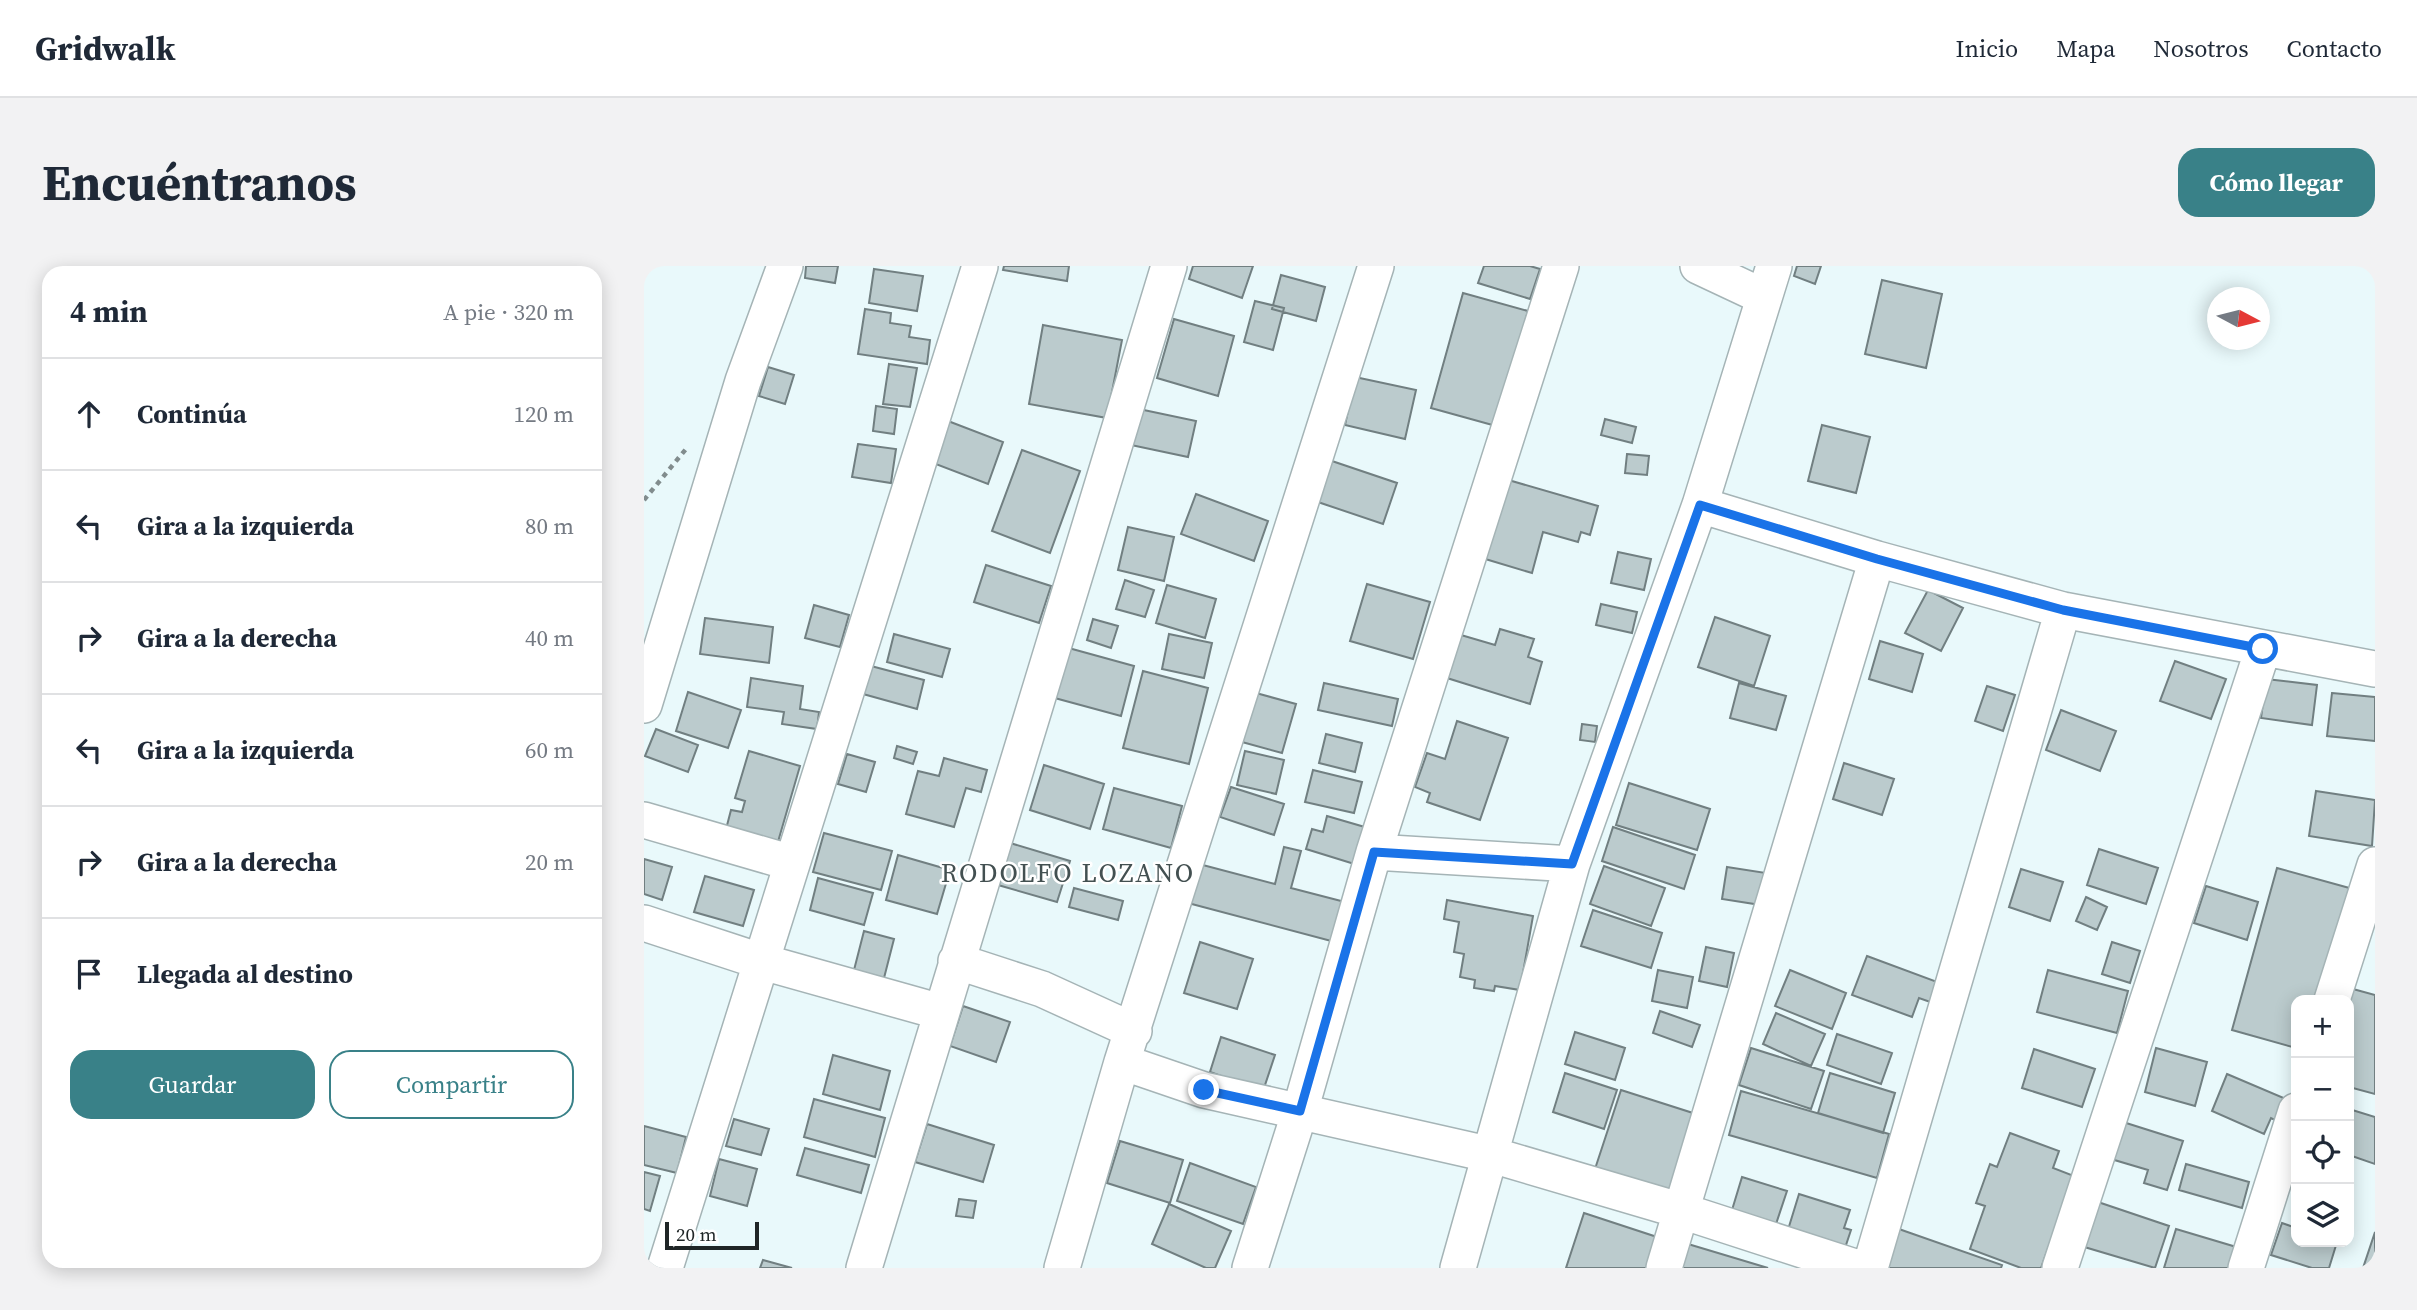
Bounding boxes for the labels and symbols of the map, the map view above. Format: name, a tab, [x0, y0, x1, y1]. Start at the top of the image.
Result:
north arrow	[2207, 287, 2270, 350]
route start	[2247, 633, 2278, 664]
district label: RODOLFO LOZANO	[941, 855, 1195, 891]
route end	[1188, 1074, 1219, 1105]
scale bar	[665, 1219, 760, 1251]

